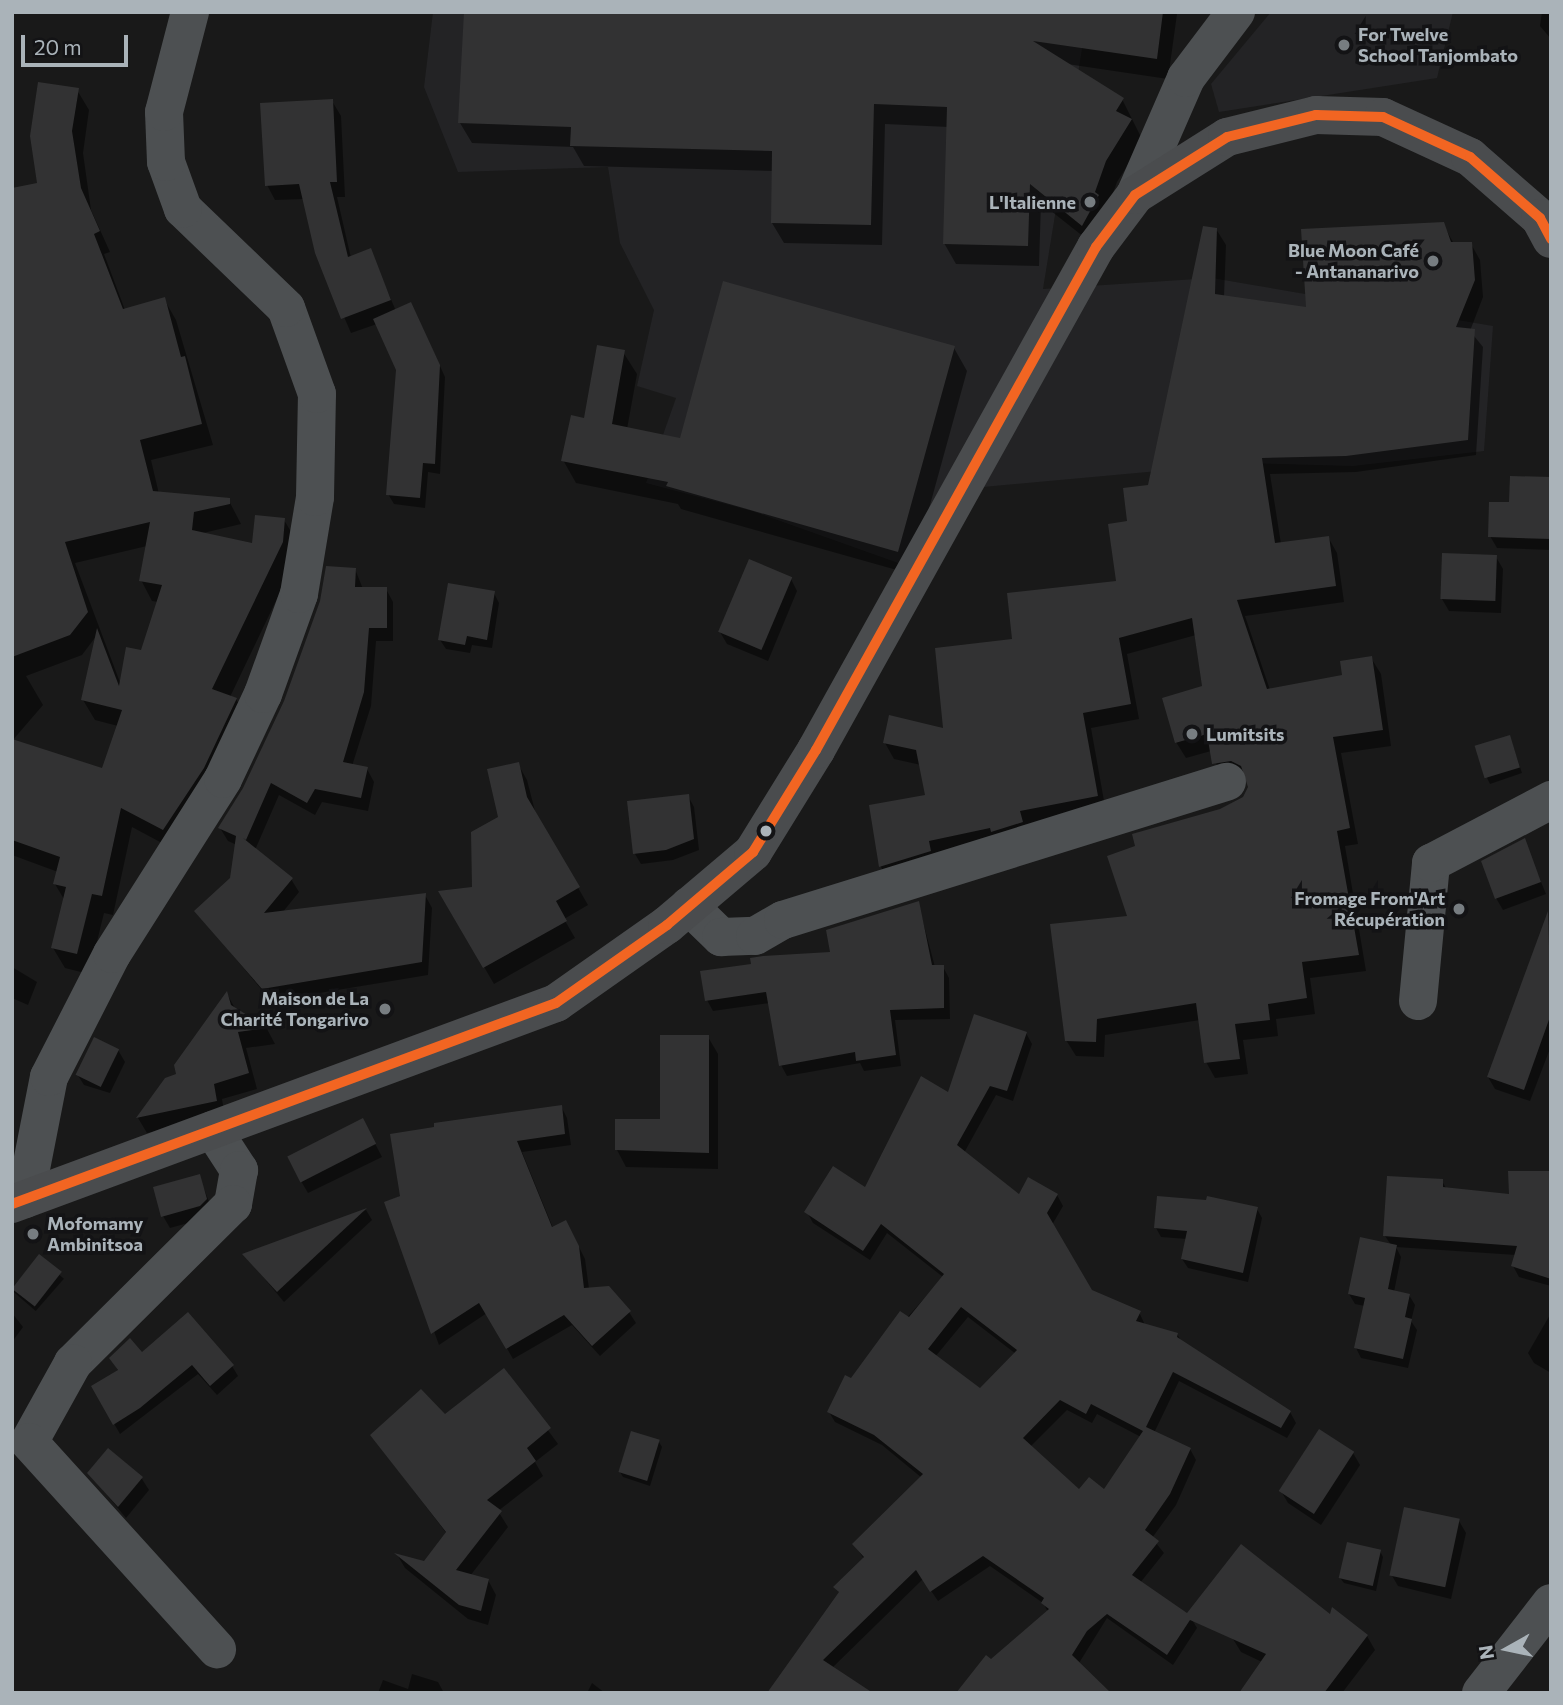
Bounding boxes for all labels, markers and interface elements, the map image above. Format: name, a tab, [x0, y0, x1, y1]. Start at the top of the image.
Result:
scale bar	[24, 21, 131, 65]
place label: For Twelve School Tanjombato	[1358, 24, 1518, 66]
text: 20 m	[34, 34, 82, 59]
marker: For Twelve School Tanjombato	[1336, 37, 1352, 53]
place label: L'Italienne	[989, 191, 1076, 213]
marker: L'Italienne	[1082, 194, 1098, 210]
place label: Blue Moon Café - Antananarivo	[1288, 240, 1419, 282]
marker: Blue Moon Café - Antananarivo	[1425, 253, 1441, 269]
place label: Lumitsits	[1206, 723, 1284, 745]
marker: Lumitsits	[1184, 726, 1200, 742]
unlabelled marker	[759, 824, 773, 838]
place label: Fromage From'Art Récupération	[1294, 888, 1445, 930]
marker: Fromage From'Art Récupération	[1451, 901, 1467, 917]
place label: Maison de La Charité Tongarivo	[221, 988, 369, 1030]
marker: Maison de La Charité Tongarivo	[375, 999, 395, 1019]
place label: Mofomamy Ambinitsoa	[47, 1213, 143, 1256]
marker: Mofomamy Ambinitsoa	[25, 1226, 41, 1242]
north arrow	[1472, 1614, 1542, 1684]
text: N	[1473, 1644, 1498, 1661]

